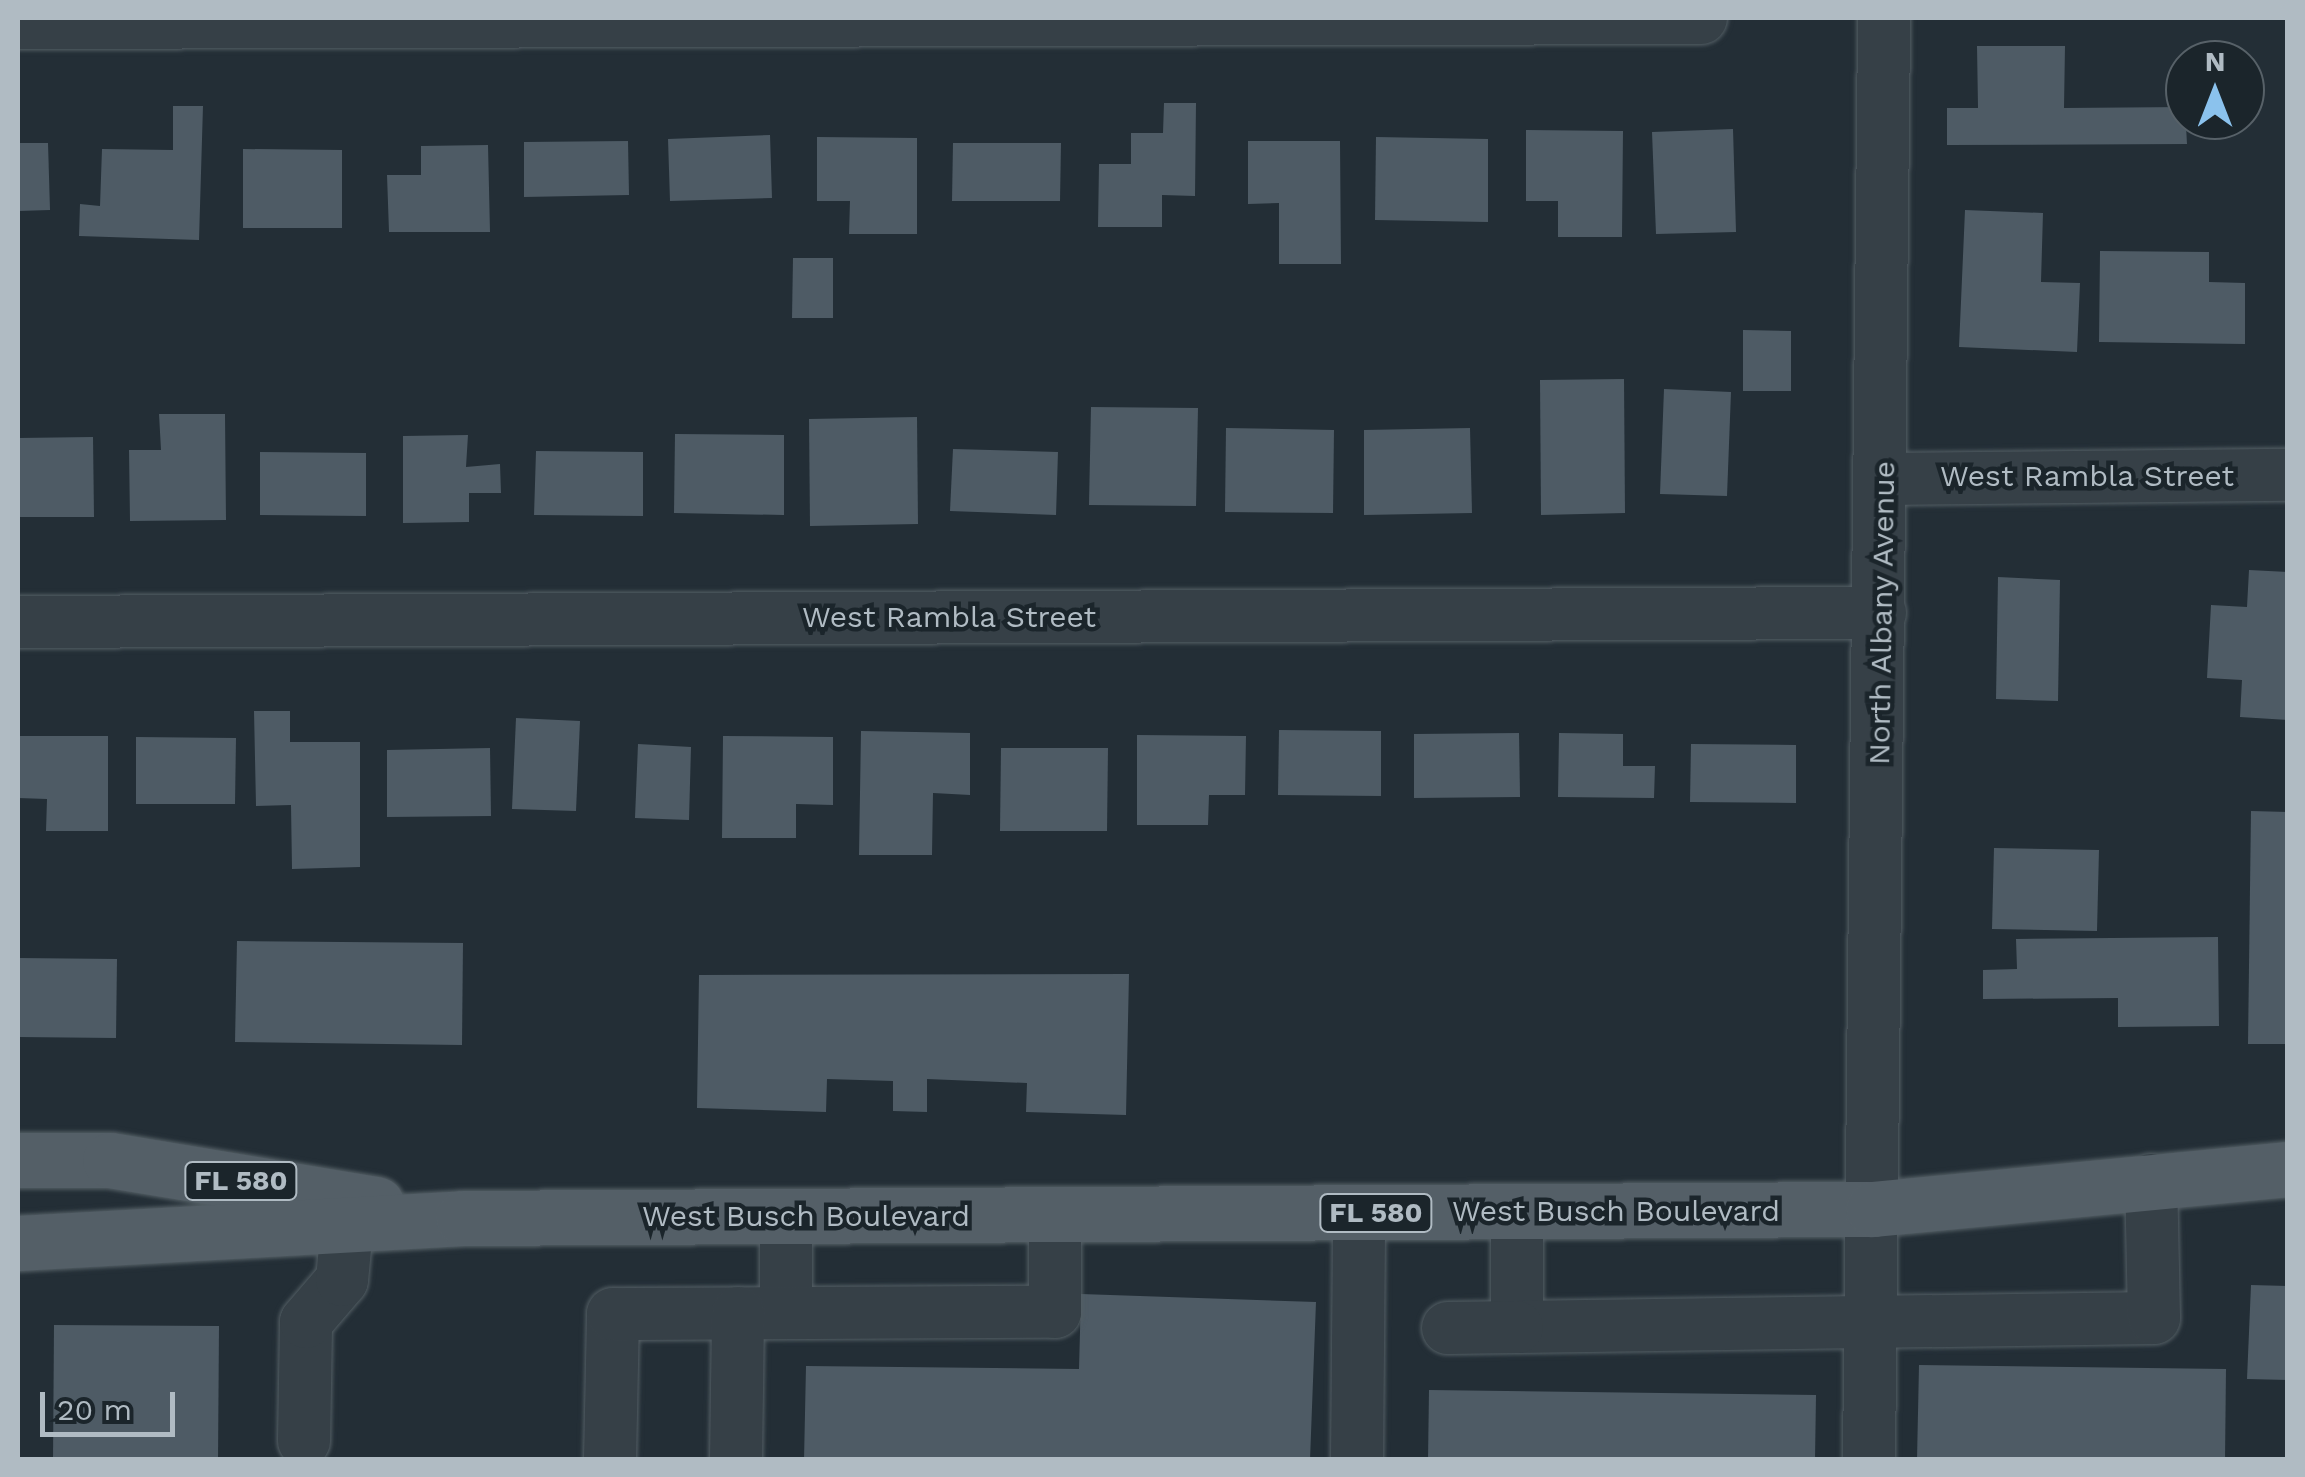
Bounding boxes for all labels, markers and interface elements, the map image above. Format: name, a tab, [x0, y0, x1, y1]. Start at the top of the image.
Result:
north arrow	[2165, 40, 2265, 140]
text: N	[2205, 45, 2225, 78]
street label: West Rambla Street	[1940, 458, 2234, 494]
street label: North Albany Avenue	[1861, 459, 1903, 767]
street label: West Rambla Street	[802, 599, 1096, 635]
road number: FL 580	[184, 1158, 298, 1204]
road number: FL 580	[1318, 1190, 1434, 1236]
street label: West Busch Boulevard	[1452, 1193, 1780, 1229]
street label: West Busch Boulevard	[642, 1198, 970, 1234]
scale bar	[45, 1372, 180, 1434]
text: 20 m	[57, 1392, 132, 1427]

